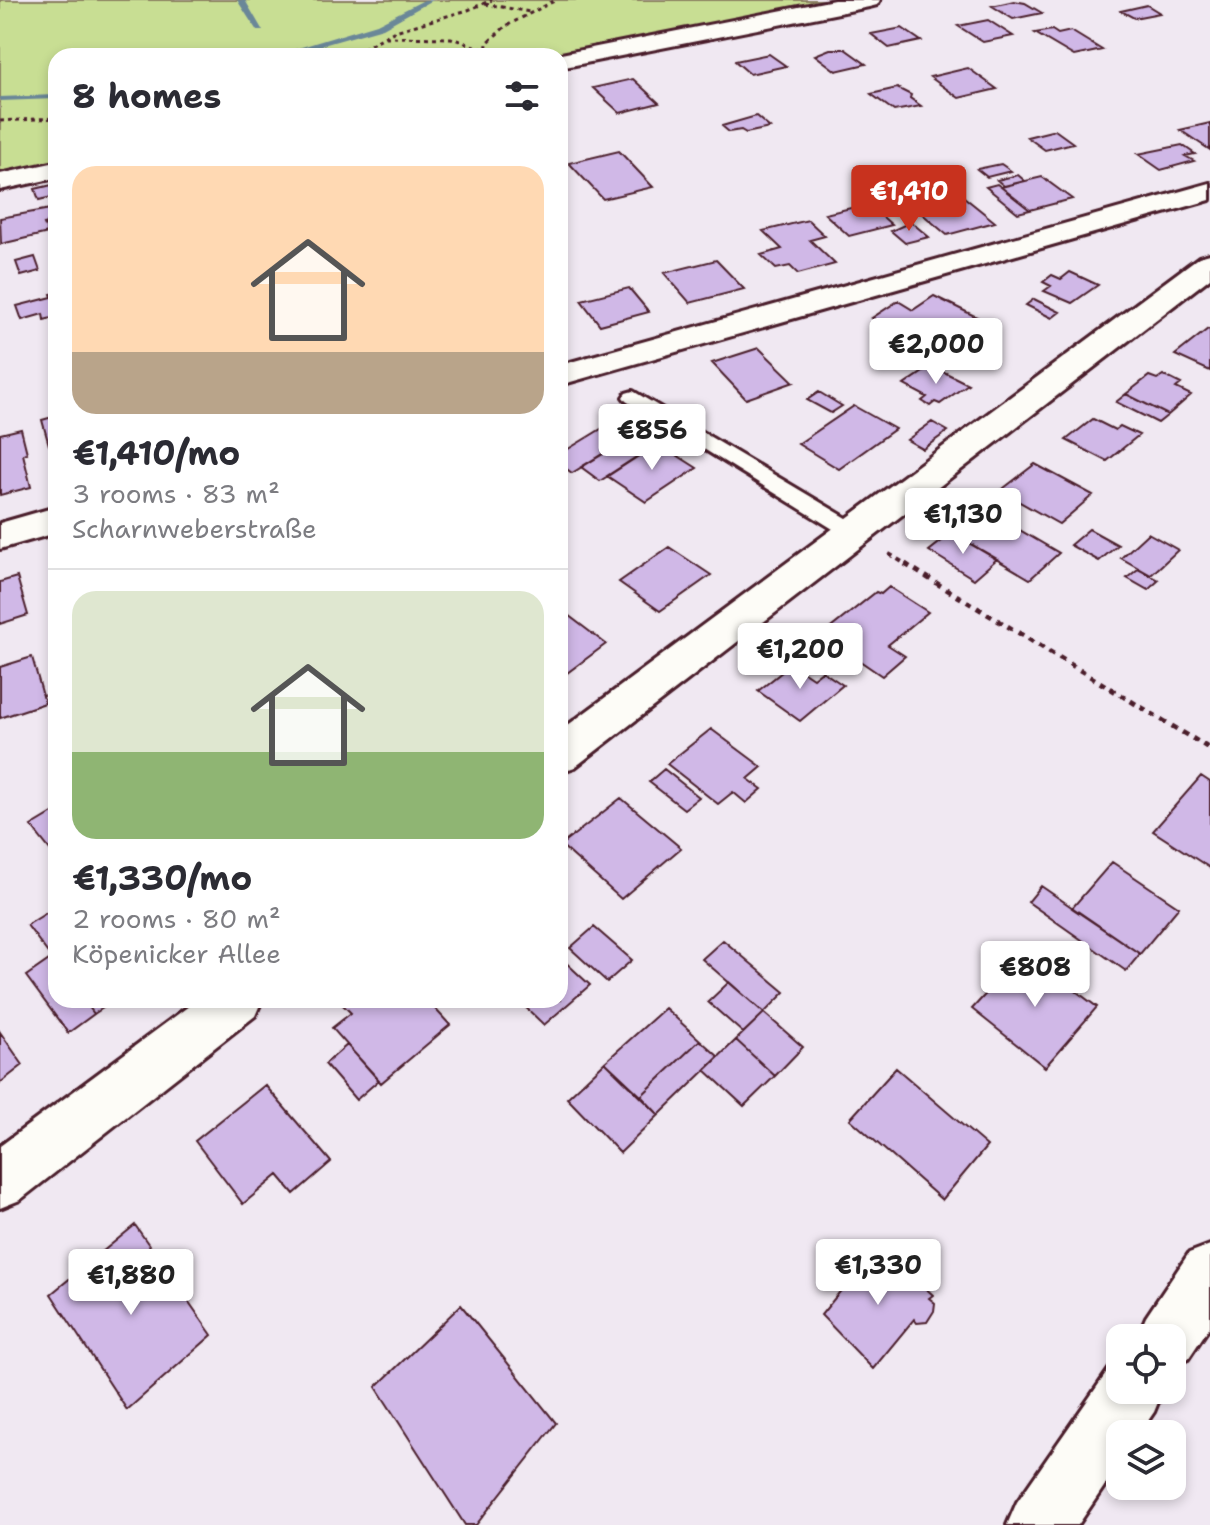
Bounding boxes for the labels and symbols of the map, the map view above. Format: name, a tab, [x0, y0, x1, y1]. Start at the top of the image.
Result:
pin: €1,410	[844, 165, 974, 233]
pin: €2,000	[871, 318, 1001, 386]
pin: €856	[605, 404, 699, 472]
pin: €1,130	[898, 488, 1028, 556]
pin: €1,200	[735, 623, 865, 691]
pin: €808	[988, 941, 1082, 1009]
pin: €1,330	[813, 1239, 943, 1307]
pin: €1,880	[66, 1249, 196, 1317]

